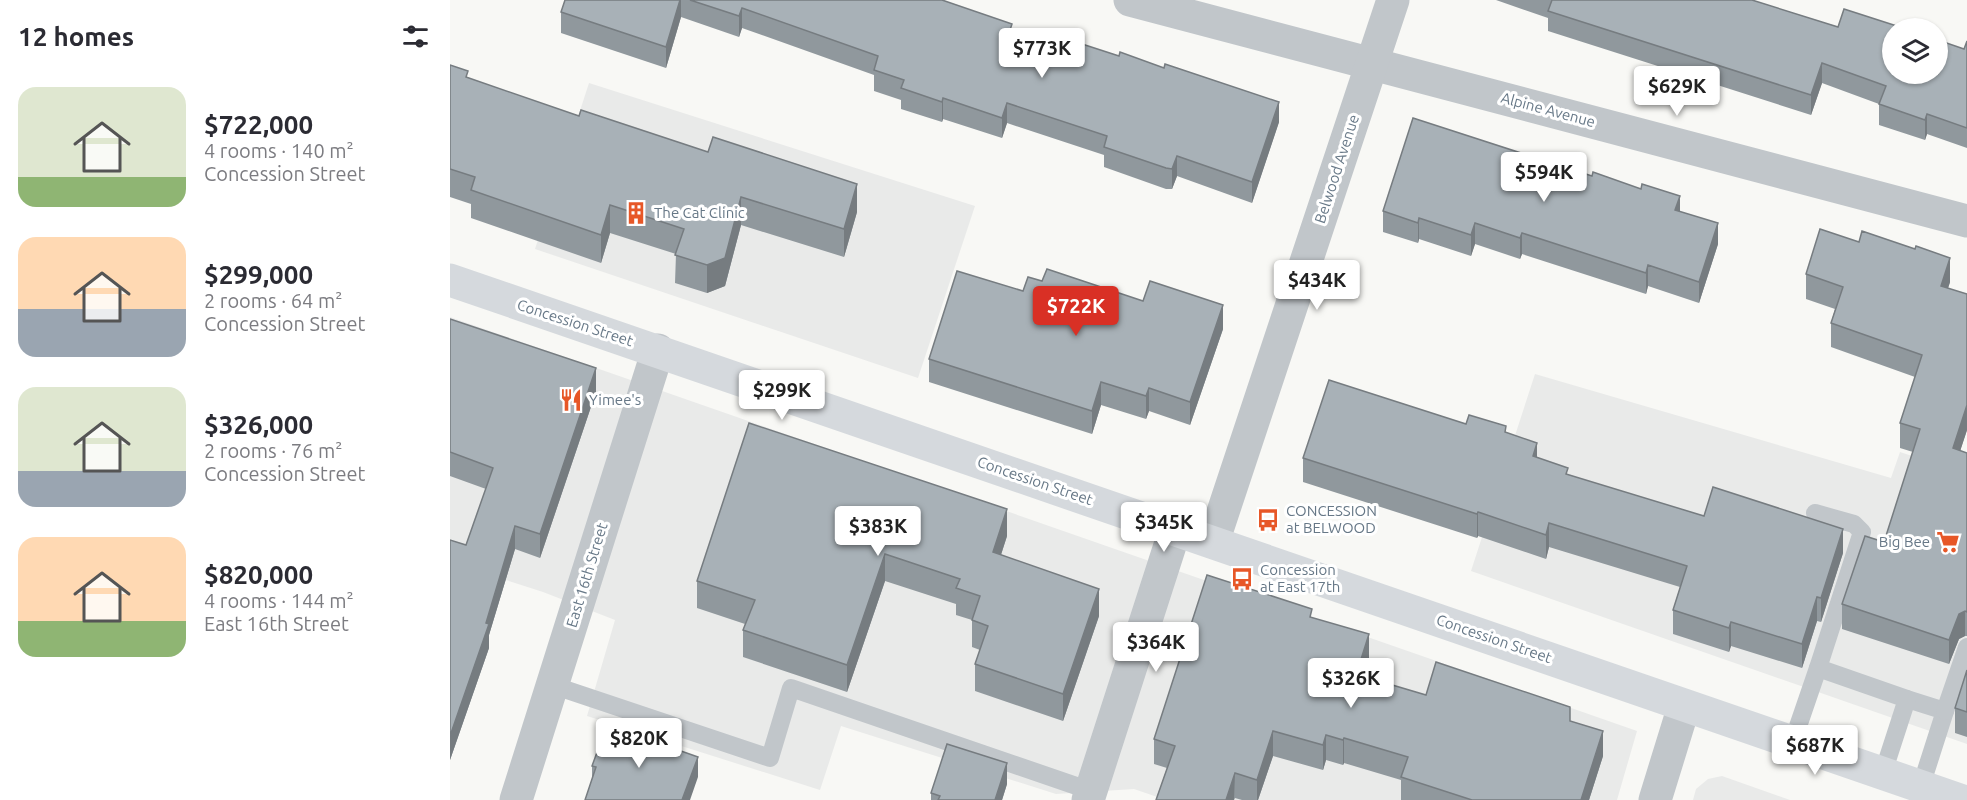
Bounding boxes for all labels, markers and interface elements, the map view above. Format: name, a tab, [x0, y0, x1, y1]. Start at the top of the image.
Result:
map controls	[1882, 18, 1948, 84]
button: layers	[1882, 18, 1948, 84]
icon: filters	[399, 20, 432, 53]
text: 12 homes	[18, 22, 134, 51]
pin: $773K	[1000, 28, 1084, 79]
text: $773K	[1013, 36, 1071, 59]
pin: $629K	[1635, 66, 1719, 117]
text: $629K	[1648, 74, 1706, 97]
street label: Alpine Avenue	[1499, 89, 1597, 130]
text: $722,000	[204, 110, 313, 139]
icon: home	[66, 111, 138, 183]
street label: Belwood Avenue	[1311, 112, 1362, 226]
text: 4 rooms · 140 m²	[204, 139, 354, 162]
pin: $594K	[1502, 152, 1586, 203]
text: $594K	[1515, 160, 1573, 183]
text: Concession Street	[204, 162, 365, 185]
building icon: The Cat Clinic	[623, 200, 649, 226]
place label: The Cat Clinic	[654, 204, 745, 221]
text: $299,000	[204, 260, 313, 289]
pin: $434K	[1275, 260, 1359, 311]
icon: home	[66, 261, 138, 333]
text: $434K	[1288, 268, 1346, 291]
pin: $722K	[1034, 286, 1118, 337]
text: 2 rooms · 64 m²	[204, 289, 342, 312]
text: $722K	[1047, 294, 1105, 317]
street label: Concession Street	[515, 296, 635, 349]
text: Concession Street	[204, 312, 365, 335]
pin: $299K	[740, 370, 824, 421]
text: $299K	[753, 378, 811, 401]
restaurant icon: Yimee's	[558, 387, 584, 413]
place label: Yimee's	[589, 391, 641, 408]
text: $326,000	[204, 410, 313, 439]
icon: home	[66, 411, 138, 483]
text: 2 rooms · 76 m²	[204, 439, 342, 462]
street label: Concession Street	[975, 453, 1095, 508]
text: Concession Street	[204, 462, 365, 485]
pin: $345K	[1122, 502, 1206, 553]
place label: CONCESSION at BELWOOD	[1286, 502, 1377, 536]
pin: $383K	[836, 506, 920, 557]
bus stop icon: CONCESSION at BELWOOD	[1255, 507, 1281, 533]
text: $345K	[1135, 510, 1193, 533]
text: $383K	[849, 514, 907, 537]
street label: East 16th Street	[563, 520, 611, 629]
supermarket icon: Big Bee	[1935, 529, 1961, 555]
place label: Big Bee	[1879, 533, 1930, 550]
text: $820,000	[204, 560, 313, 589]
icon: home	[66, 561, 138, 633]
place label: Concession at East 17th	[1260, 561, 1340, 595]
bus stop icon: Concession at East 17th	[1229, 566, 1255, 592]
text: 4 rooms · 144 m²	[204, 589, 354, 612]
street label: Concession Street	[1434, 611, 1554, 666]
text: East 16th Street	[204, 612, 349, 635]
pin: $364K	[1114, 622, 1198, 673]
text: $364K	[1127, 630, 1185, 653]
pin: $326K	[1309, 658, 1393, 709]
text: $326K	[1322, 666, 1380, 689]
pin: $820K	[597, 718, 681, 769]
pin: $687K	[1773, 725, 1857, 776]
text: $820K	[610, 726, 668, 749]
text: $687K	[1786, 733, 1844, 756]

